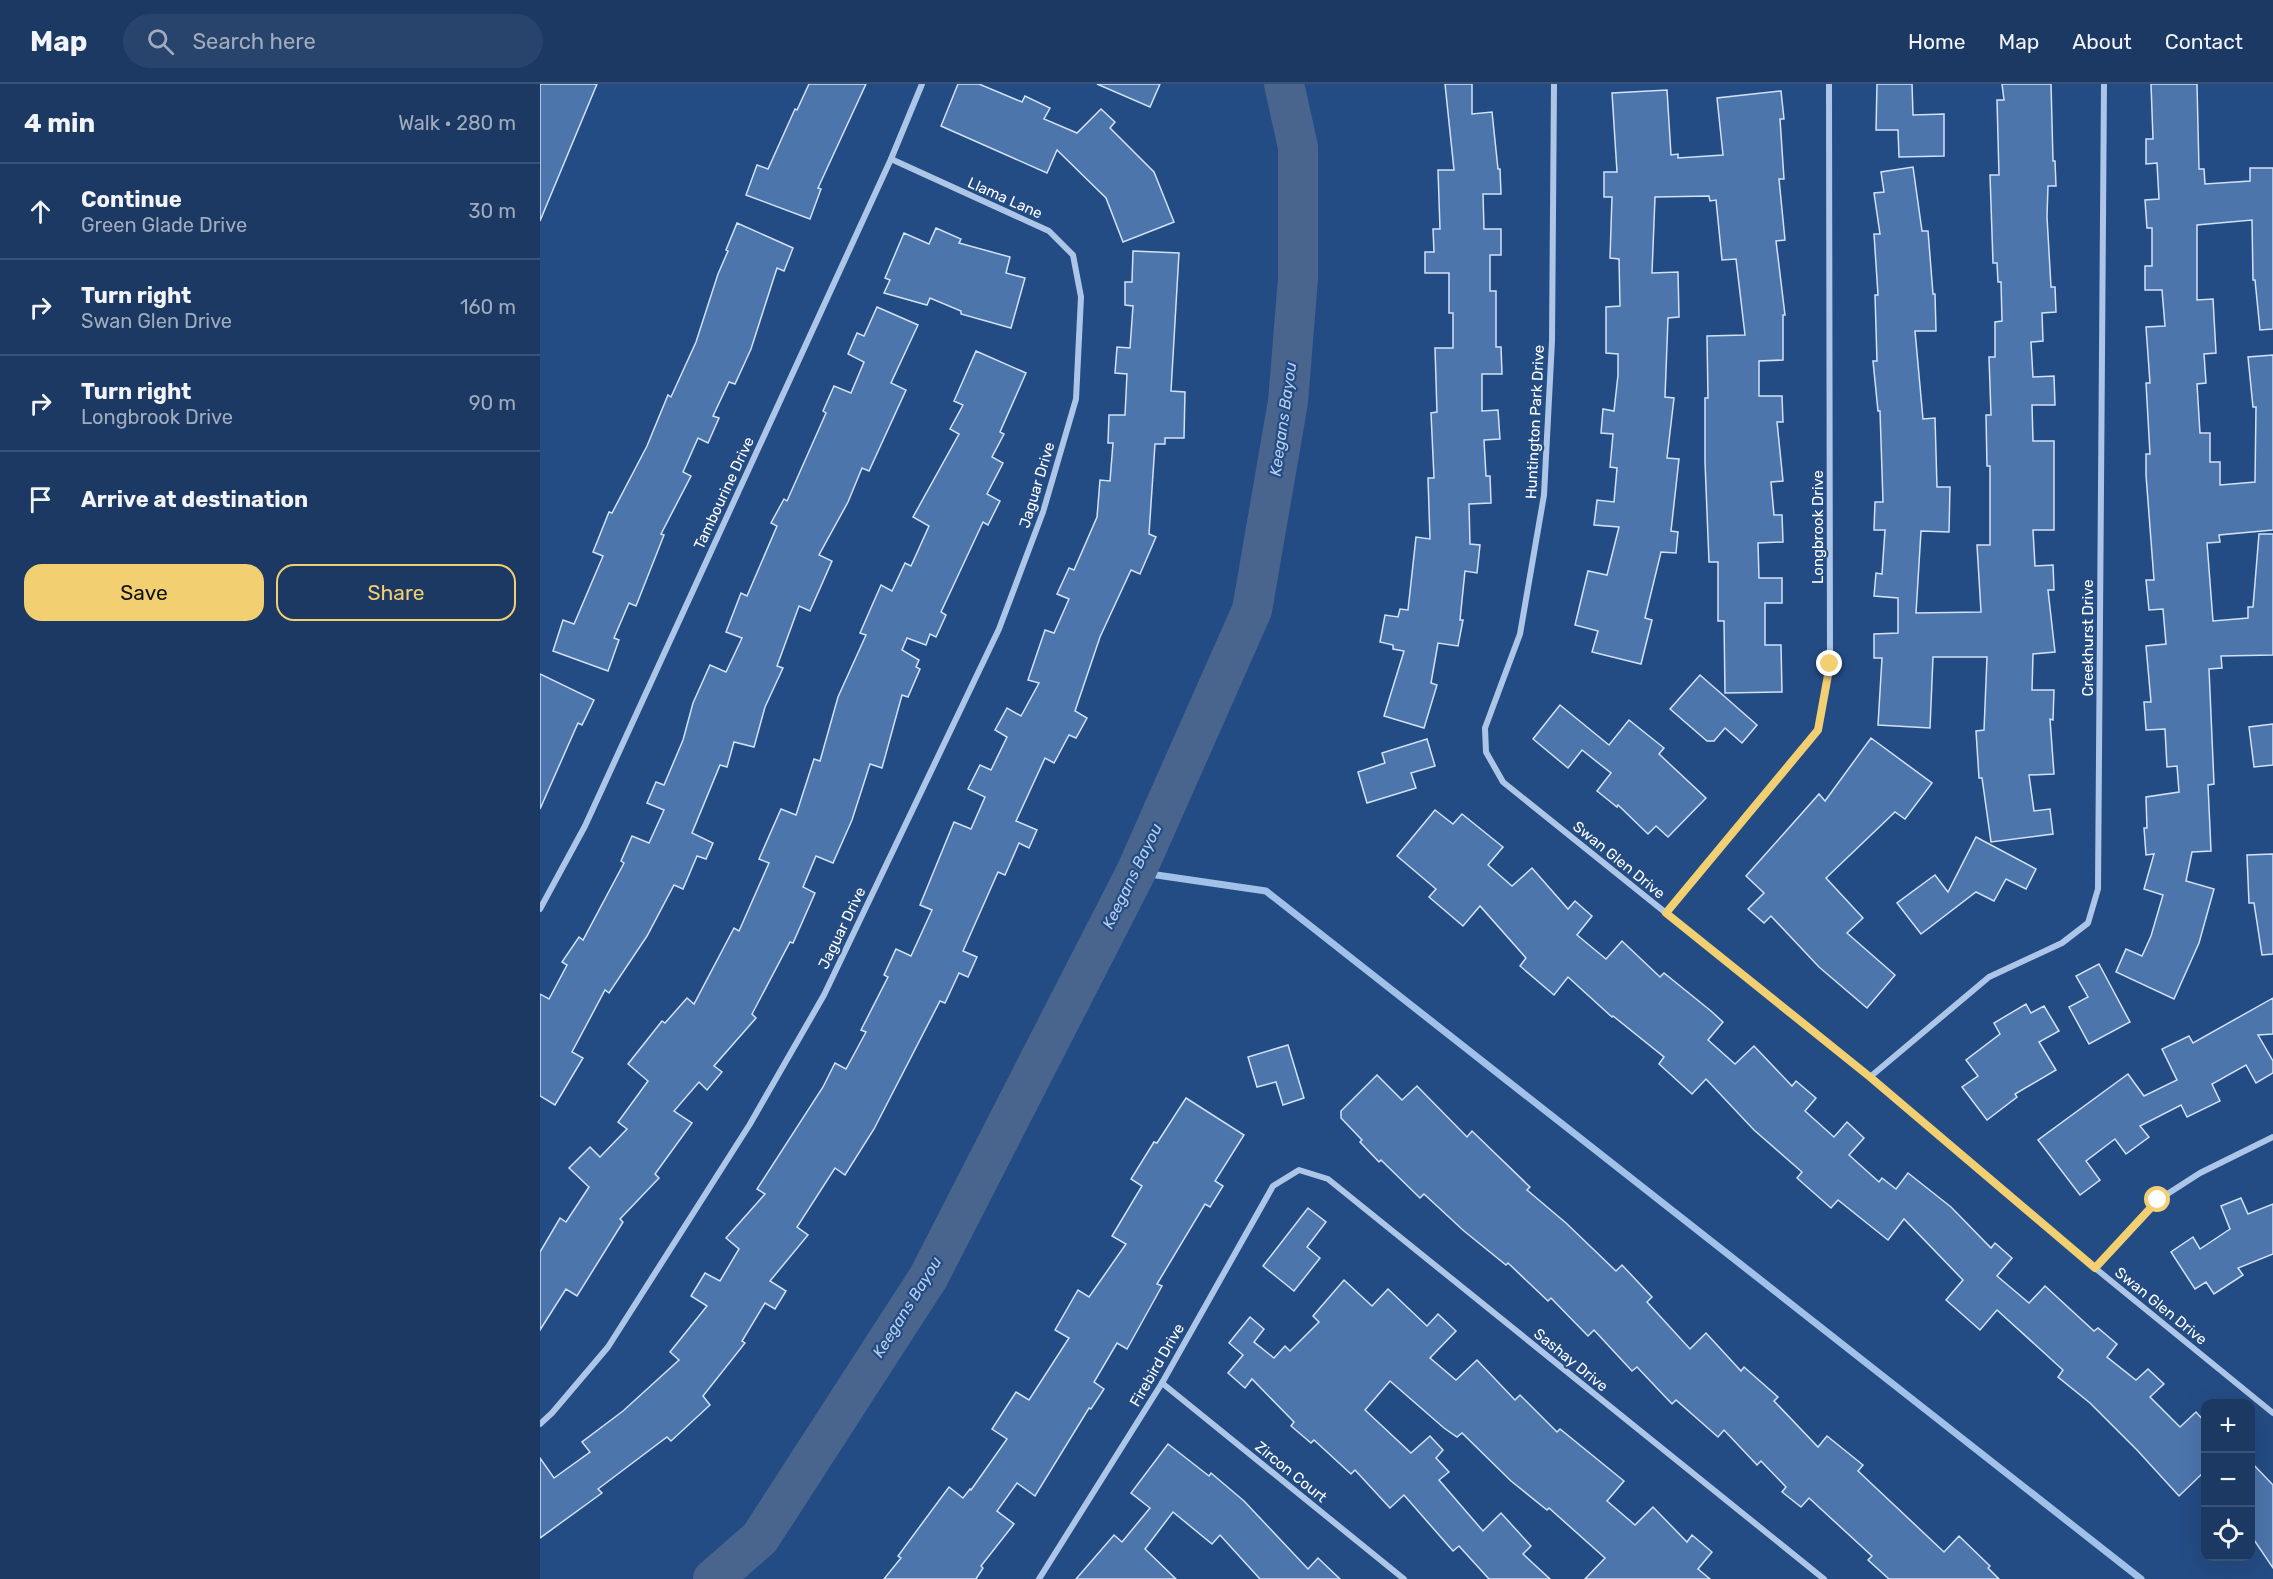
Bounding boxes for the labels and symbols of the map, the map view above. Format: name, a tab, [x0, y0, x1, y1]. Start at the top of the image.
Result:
street label: Llama Lane	[965, 174, 1045, 222]
street label: Huntington Park Drive	[1522, 344, 1548, 500]
water label: Keegans Bayou	[1266, 360, 1300, 477]
street label: Tambourine Drive	[690, 434, 758, 552]
street label: Jaguar Drive	[1015, 440, 1059, 530]
street label: Longbrook Drive	[1809, 470, 1827, 584]
street label: Creekhurst Drive	[2079, 579, 2097, 697]
route end	[1816, 650, 1842, 676]
street label: Swan Glen Drive	[1569, 817, 1669, 903]
water label: Keegans Bayou	[1098, 820, 1166, 932]
street label: Jaguar Drive	[814, 884, 870, 972]
route start	[2144, 1186, 2170, 1212]
water label: Keegans Bayou	[868, 1253, 946, 1361]
street label: Swan Glen Drive	[2111, 1263, 2211, 1349]
street label: Firebird Drive	[1126, 1320, 1188, 1410]
street label: Sashay Drive	[1530, 1325, 1612, 1395]
street label: Zircon Court	[1252, 1438, 1331, 1506]

